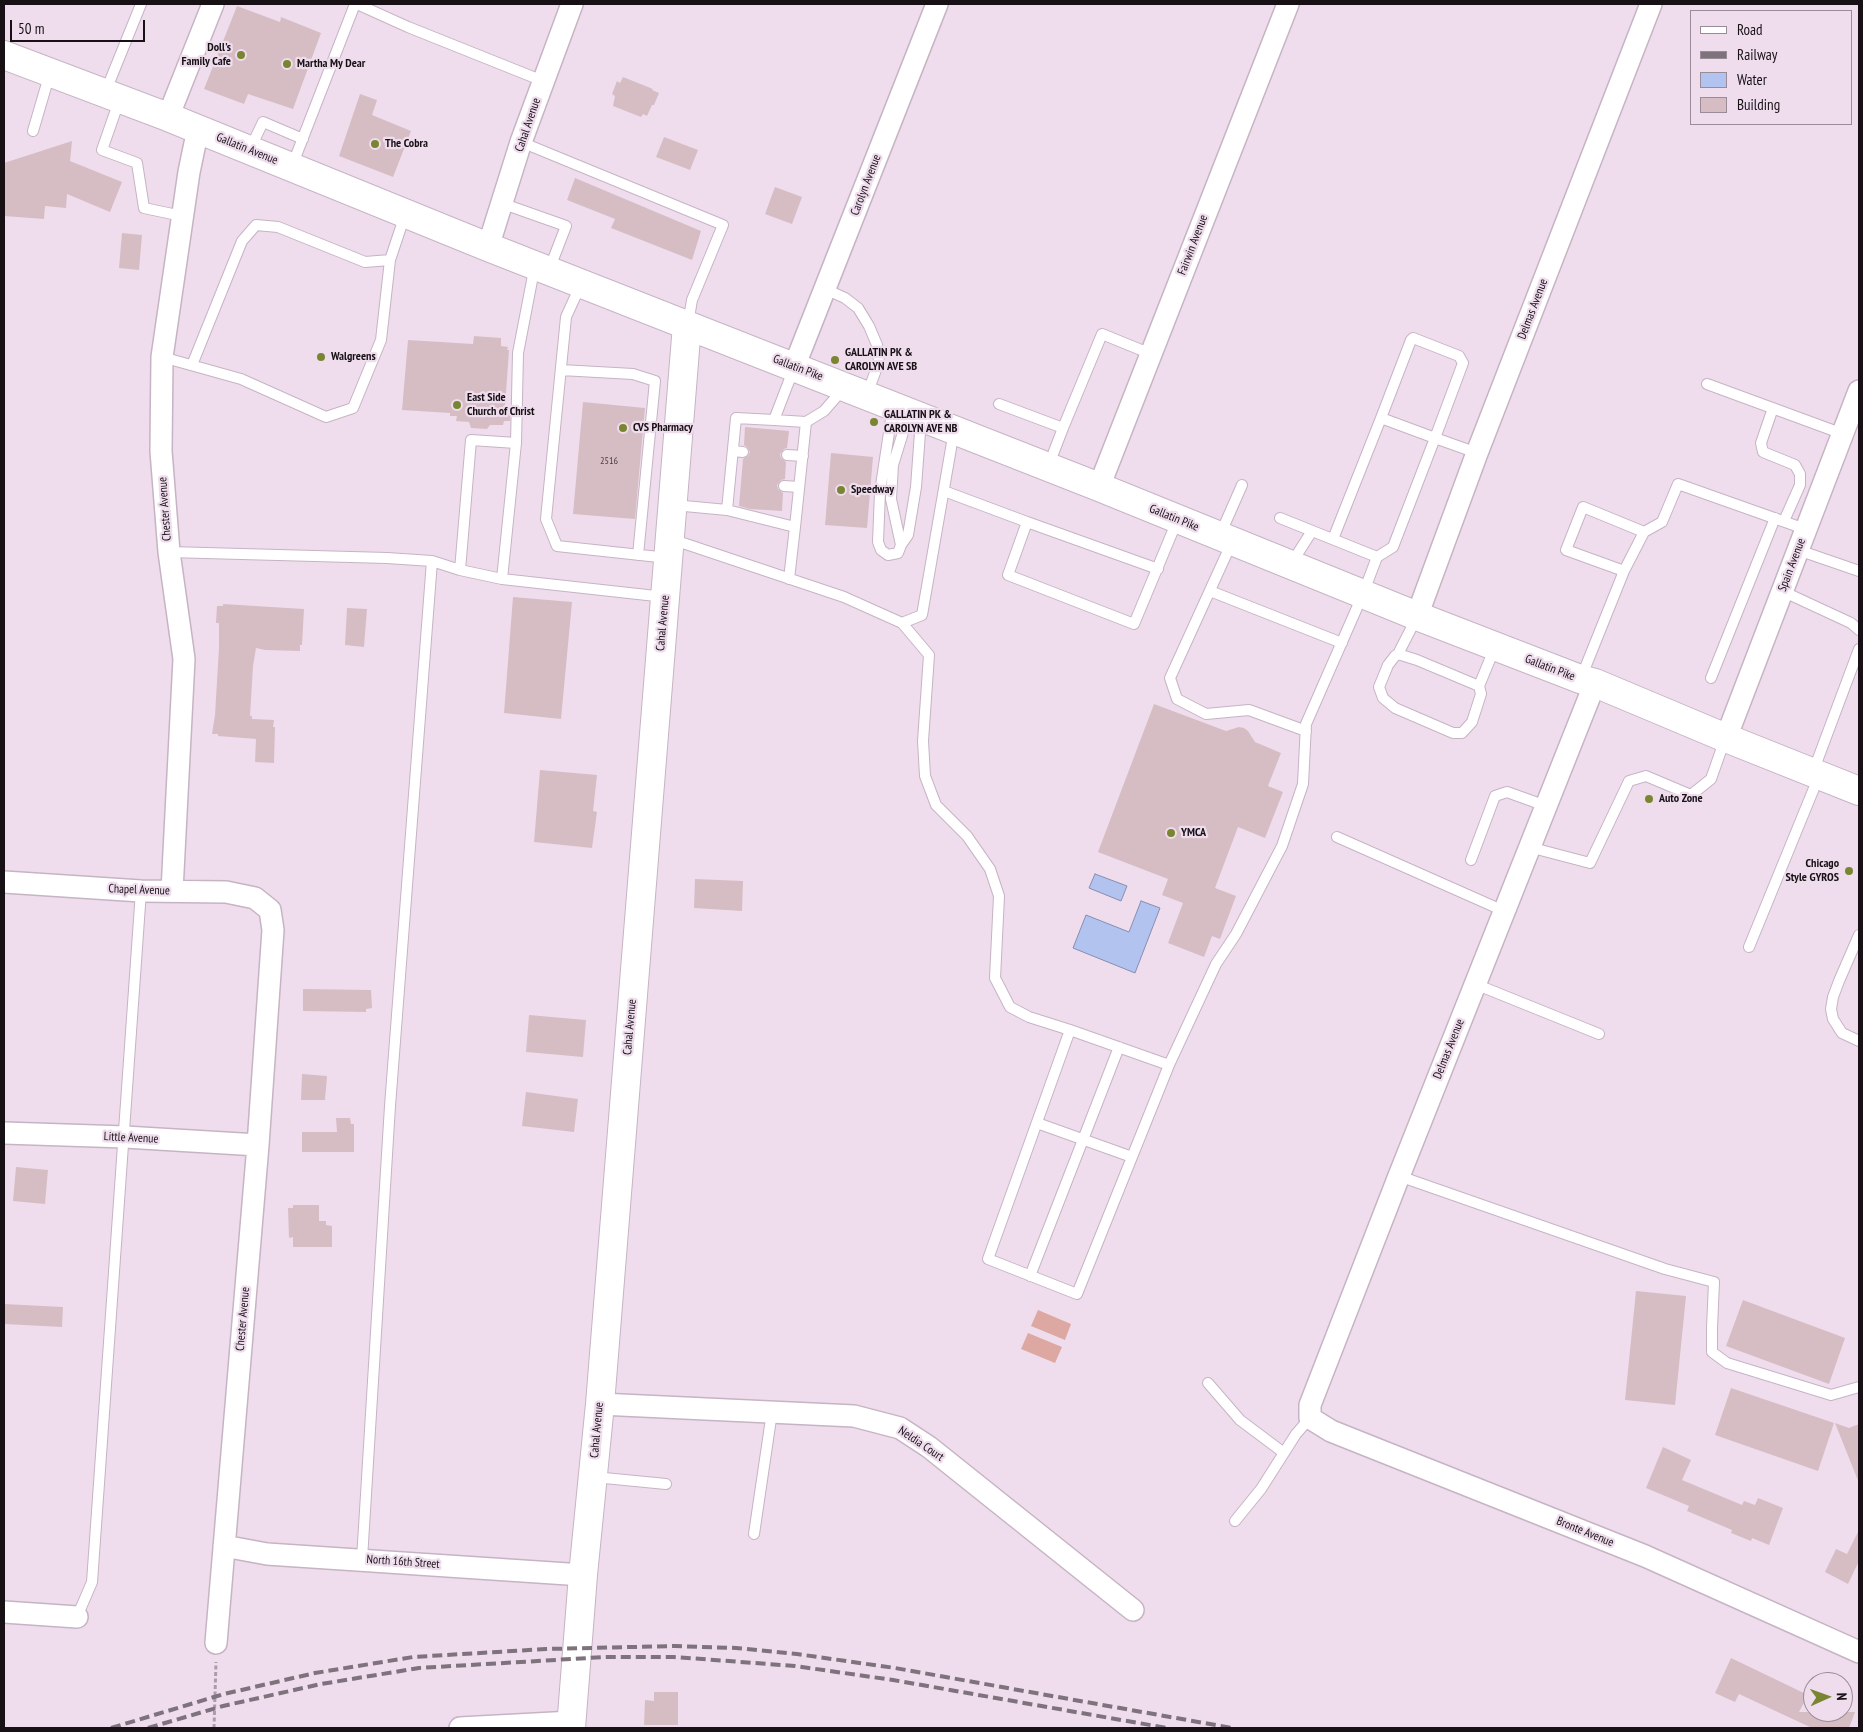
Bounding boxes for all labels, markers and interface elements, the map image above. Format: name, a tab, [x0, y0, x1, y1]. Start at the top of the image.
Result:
scale bar	[12, 10, 148, 42]
legend	[1690, 10, 1853, 125]
text: 50 m	[18, 19, 44, 38]
text: Road	[1737, 20, 1763, 39]
place label: Doll's Family Cafe	[182, 41, 231, 69]
text: Railway	[1737, 45, 1777, 64]
marker: Doll's Family Cafe	[235, 49, 247, 61]
place label: Martha My Dear	[297, 57, 365, 71]
marker: Martha My Dear	[281, 58, 293, 70]
text: Water	[1737, 70, 1767, 89]
text: Building	[1737, 95, 1780, 114]
street label: Cahal Avenue	[512, 96, 544, 154]
street label: Gallatin Avenue	[214, 130, 280, 168]
place label: The Cobra	[385, 137, 428, 151]
marker: The Cobra	[369, 138, 381, 150]
street label: Carolyn Avenue	[848, 153, 884, 217]
street label: Fairwin Avenue	[1175, 213, 1211, 277]
street label: Delmas Avenue	[1515, 277, 1551, 341]
place label: GALLATIN PK & CAROLYN AVE SB	[845, 346, 917, 374]
place label: Walgreens	[331, 350, 376, 364]
marker: Walgreens	[315, 351, 327, 363]
street label: Gallatin Pike	[771, 352, 825, 384]
marker: GALLATIN PK & CAROLYN AVE SB	[829, 354, 841, 366]
place label: East Side Church of Christ	[467, 391, 534, 419]
marker: East Side Church of Christ	[451, 399, 463, 411]
place label: GALLATIN PK & CAROLYN AVE NB	[884, 408, 957, 436]
marker: GALLATIN PK & CAROLYN AVE NB	[868, 416, 880, 428]
place label: CVS Pharmacy	[633, 421, 693, 435]
marker: CVS Pharmacy	[617, 422, 629, 434]
house number: 2516	[600, 455, 618, 467]
street label: Chester Avenue	[156, 477, 174, 541]
place label: Speedway	[851, 483, 894, 497]
marker: Speedway	[835, 484, 847, 496]
street label: Gallatin Pike	[1147, 502, 1201, 534]
street label: Spain Avenue	[1775, 536, 1809, 594]
street label: Cahal Avenue	[653, 595, 673, 651]
street label: Gallatin Pike	[1523, 652, 1577, 684]
place label: Auto Zone	[1659, 792, 1703, 806]
marker: Auto Zone	[1643, 793, 1655, 805]
place label: YMCA	[1181, 826, 1206, 840]
marker: YMCA	[1165, 827, 1177, 839]
place label: Chicago Style GYROS	[1786, 857, 1839, 885]
marker: Chicago Style GYROS	[1843, 865, 1855, 877]
street label: Chapel Avenue	[108, 882, 170, 898]
street label: Cahal Avenue	[620, 999, 640, 1055]
street label: Delmas Avenue	[1430, 1017, 1468, 1081]
street label: Little Avenue	[103, 1129, 159, 1147]
street label: Chester Avenue	[233, 1286, 253, 1352]
street label: Cahal Avenue	[587, 1402, 607, 1458]
street label: Neldia Court	[896, 1424, 946, 1464]
street label: Bronte Avenue	[1554, 1514, 1616, 1550]
street label: North 16th Street	[366, 1552, 440, 1572]
north arrow	[1803, 1672, 1853, 1722]
text: N	[1833, 1692, 1851, 1701]

